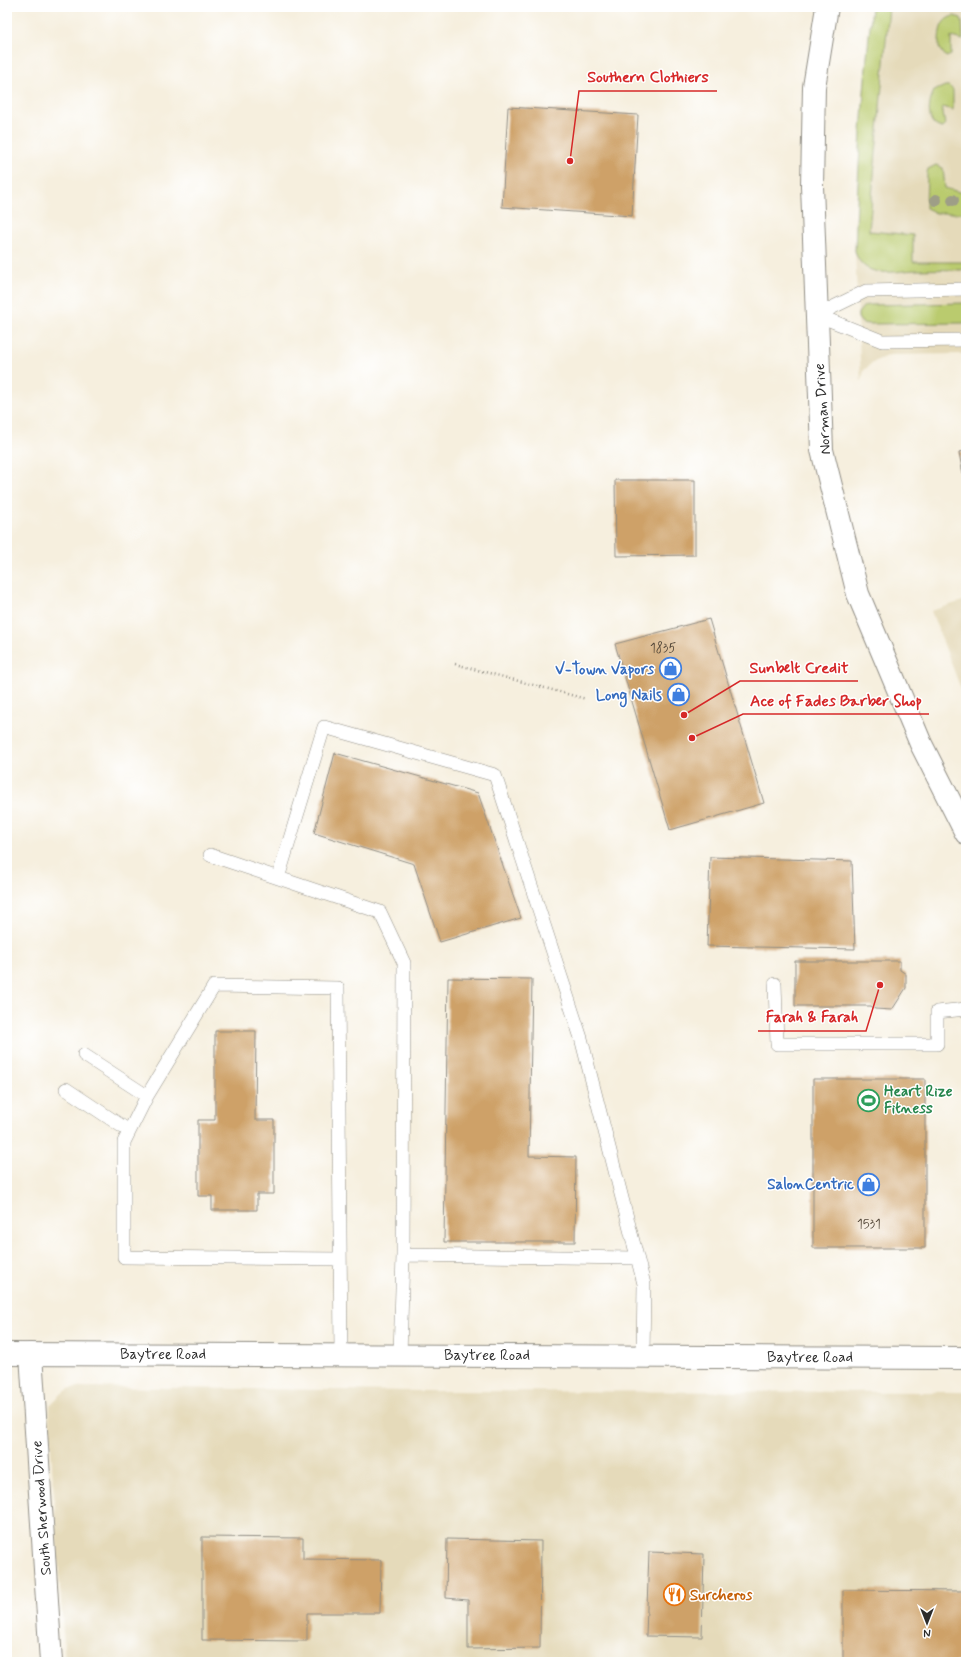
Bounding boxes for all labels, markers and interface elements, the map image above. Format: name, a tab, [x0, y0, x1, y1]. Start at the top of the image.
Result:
callout: Southern Clothiers	[579, 63, 717, 91]
text: Southern Clothiers	[587, 67, 709, 88]
street label: Norman Drive	[810, 362, 836, 455]
house number: 1835	[650, 640, 676, 657]
callout: Sunbelt Credit	[740, 653, 858, 681]
shop icon: V-Town Vapors	[657, 656, 683, 682]
text: Sunbelt Credit	[750, 658, 849, 679]
place label: V-Town Vapors	[555, 660, 654, 680]
shop icon: Long Nails	[665, 682, 691, 708]
place label: Long Nails	[596, 686, 662, 708]
callout: Ace of Fades Barber Shop	[743, 686, 929, 714]
text: Ace of Fades Barber Shop	[750, 691, 922, 712]
callout: Farah & Farah	[758, 1003, 866, 1031]
text: Farah & Farah	[766, 1007, 858, 1028]
place label: Heart Rize Fitness	[884, 1082, 953, 1119]
sports icon: Heart Rize Fitness	[856, 1087, 882, 1113]
shop icon: SalonCentric	[856, 1171, 882, 1197]
place label: SalonCentric	[767, 1175, 854, 1195]
house number: 1531	[857, 1216, 881, 1233]
street label: Baytree Road	[120, 1345, 206, 1365]
street label: Baytree Road	[444, 1346, 530, 1366]
street label: Baytree Road	[767, 1348, 853, 1368]
street label: South Sherwood Drive	[27, 1440, 57, 1576]
restaurant icon: Surcheros	[662, 1582, 688, 1608]
place label: Surcheros	[690, 1586, 753, 1606]
north arrow	[907, 1603, 947, 1643]
text: N	[923, 1625, 931, 1639]

